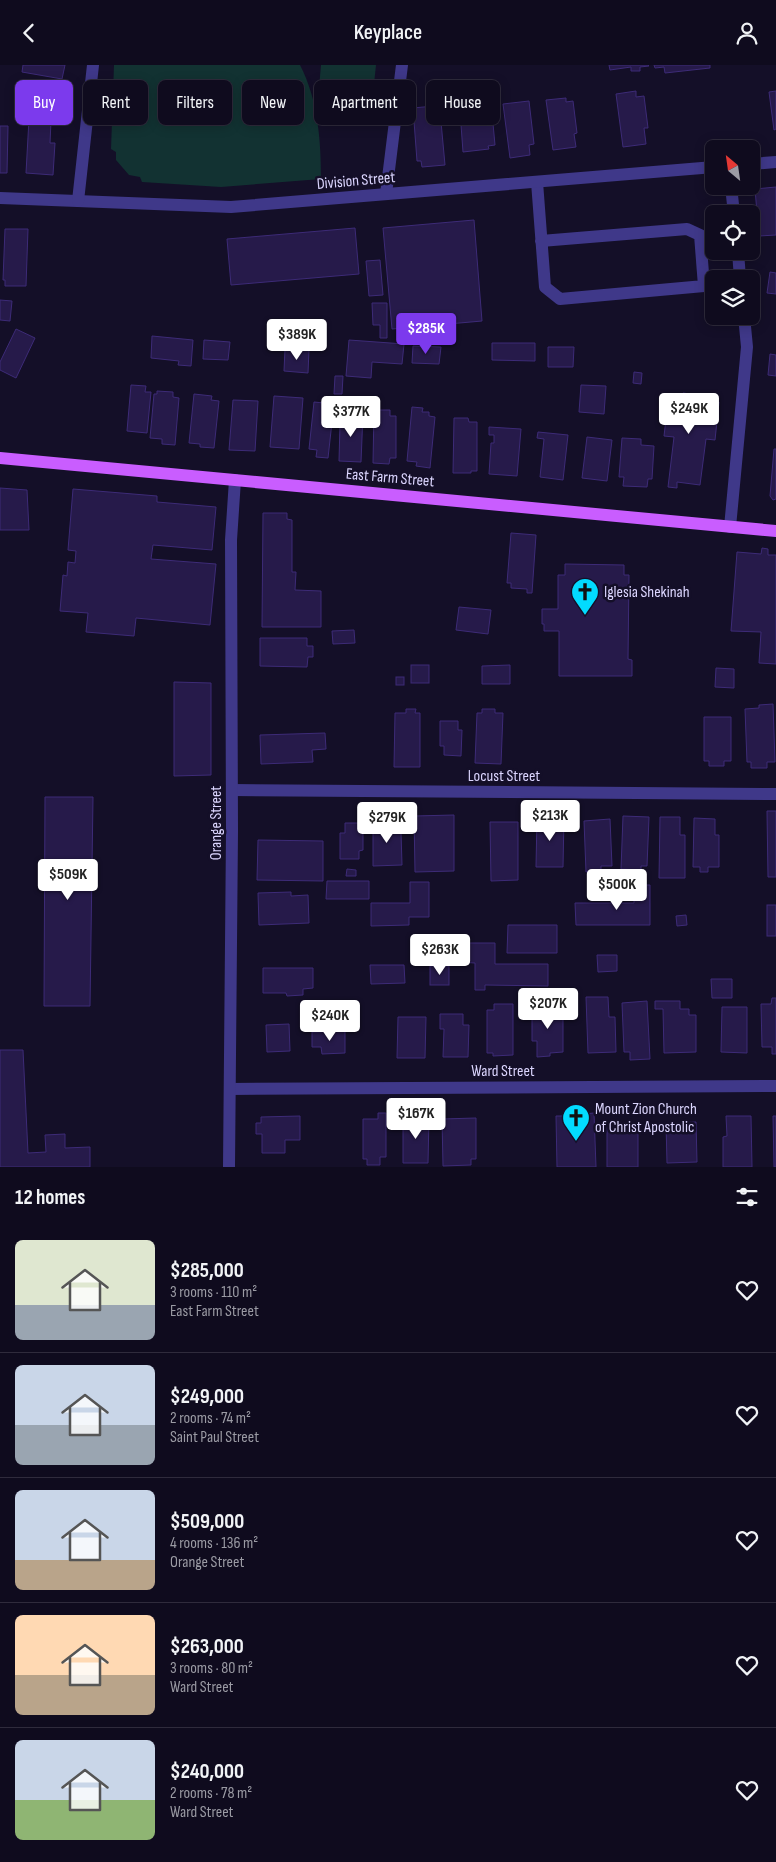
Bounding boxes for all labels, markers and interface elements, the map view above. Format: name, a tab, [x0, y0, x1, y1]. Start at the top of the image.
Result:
icon: back	[15, 19, 43, 47]
text: Keyplace	[354, 19, 422, 46]
icon: person	[733, 19, 761, 47]
chip: Buy	[15, 80, 73, 125]
chip: Rent	[83, 80, 148, 125]
chip: Filters	[158, 80, 232, 125]
chip: New	[242, 80, 304, 125]
chip: Apartment	[314, 80, 416, 125]
chip: House	[426, 80, 500, 125]
north arrow	[705, 140, 760, 195]
map controls	[705, 140, 760, 325]
street label: Division Street	[316, 168, 396, 194]
button: locate	[705, 205, 760, 260]
button: layers	[705, 270, 760, 325]
pin: $285K	[391, 313, 461, 355]
pin: $389K	[262, 319, 332, 361]
text: $285K	[407, 319, 445, 338]
text: $389K	[278, 325, 316, 344]
pin: $249K	[654, 393, 724, 435]
pin: $377K	[316, 395, 386, 438]
text: $249K	[670, 399, 708, 418]
text: $377K	[332, 402, 370, 421]
street label: East Farm Street	[345, 465, 435, 491]
church icon: Iglesia Shekinah	[570, 577, 600, 616]
place label: Iglesia Shekinah	[604, 583, 690, 602]
street label: Locust Street	[468, 767, 540, 786]
street label: Orange Street	[207, 786, 226, 860]
pin: $213K	[515, 799, 585, 842]
pin: $279K	[352, 801, 422, 844]
text: $213K	[532, 806, 568, 825]
text: $279K	[368, 808, 406, 827]
pin: $509K	[33, 859, 103, 901]
text: $509K	[49, 865, 87, 884]
pin: $500K	[582, 869, 652, 911]
text: $500K	[598, 875, 636, 894]
pin: $263K	[405, 933, 475, 976]
text: $263K	[421, 940, 459, 959]
pin: $207K	[513, 987, 583, 1030]
text: $207K	[529, 994, 567, 1013]
pin: $240K	[295, 999, 365, 1042]
text: $240K	[311, 1006, 349, 1025]
street label: Ward Street	[471, 1062, 535, 1081]
pin: $167K	[381, 1097, 451, 1140]
place label: Mount Zion Church of Christ Apostolic	[595, 1100, 697, 1137]
church icon: Mount Zion Church of Christ Apostolic	[561, 1103, 591, 1142]
text: $167K	[398, 1104, 434, 1123]
icon: filters	[733, 1183, 761, 1211]
text: 12 homes	[15, 1185, 85, 1210]
text: $285,000	[170, 1258, 244, 1283]
icon: home	[55, 1260, 115, 1320]
icon: heart	[733, 1276, 761, 1304]
text: 3 rooms · 110 m²	[170, 1283, 257, 1302]
text: East Farm Street	[170, 1302, 259, 1321]
text: $249,000	[170, 1384, 244, 1409]
icon: home	[55, 1385, 115, 1445]
icon: heart	[733, 1401, 761, 1429]
text: 2 rooms · 74 m²	[170, 1409, 251, 1428]
text: Saint Paul Street	[170, 1428, 259, 1447]
text: $509,000	[170, 1509, 244, 1534]
icon: home	[55, 1510, 115, 1570]
icon: heart	[733, 1526, 761, 1554]
text: 4 rooms · 136 m²	[170, 1534, 258, 1553]
text: Orange Street	[170, 1553, 244, 1572]
text: $263,000	[170, 1634, 244, 1659]
icon: home	[55, 1635, 115, 1695]
icon: heart	[733, 1651, 761, 1679]
text: 3 rooms · 80 m²	[170, 1659, 253, 1678]
text: Ward Street	[170, 1678, 233, 1697]
text: $240,000	[170, 1759, 244, 1784]
icon: home	[55, 1760, 115, 1820]
icon: heart	[733, 1776, 761, 1804]
text: 2 rooms · 78 m²	[170, 1784, 252, 1803]
text: Ward Street	[170, 1803, 233, 1822]

